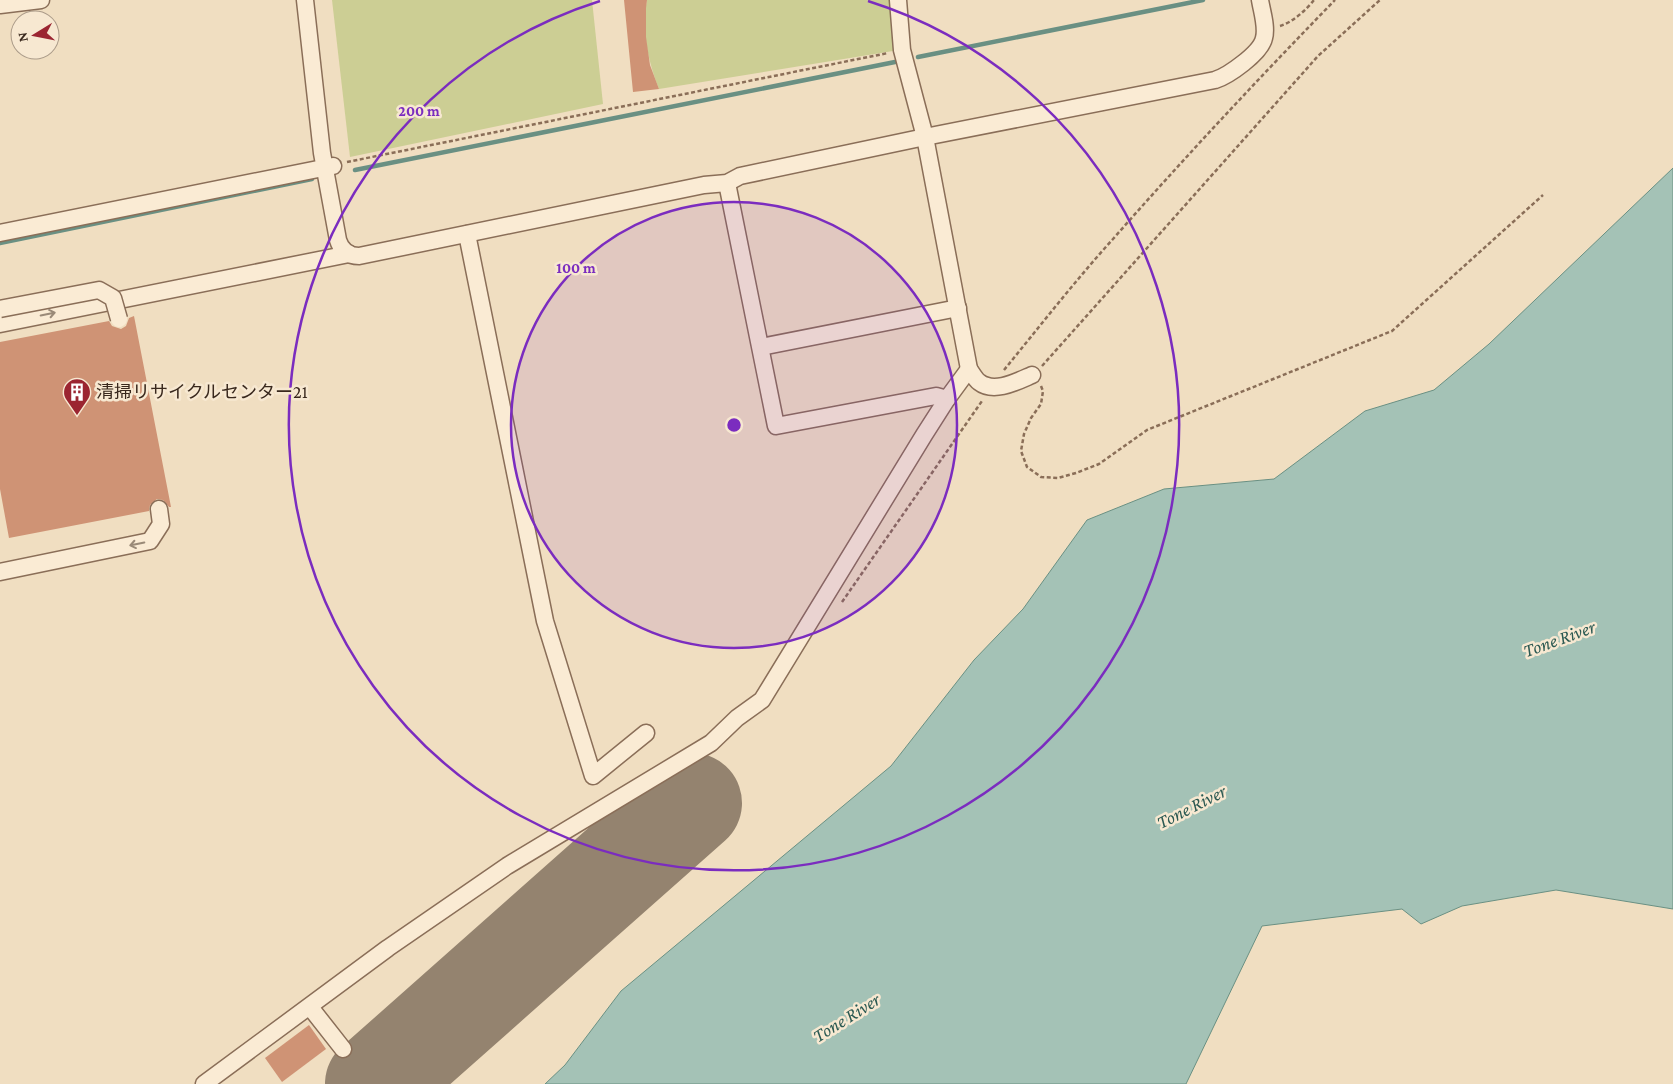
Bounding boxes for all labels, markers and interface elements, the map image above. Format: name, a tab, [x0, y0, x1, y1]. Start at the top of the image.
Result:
north arrow	[10, 10, 60, 60]
text: N	[13, 31, 31, 43]
text: 200 m	[398, 103, 440, 119]
text: 100 m	[556, 260, 596, 276]
one-way arrow	[39, 309, 55, 318]
building icon: 清掃リサイクルセンター21	[62, 377, 92, 416]
place label: 清掃リサイクルセンター21	[96, 382, 308, 402]
centre of rings	[725, 416, 743, 434]
one-way arrow	[129, 540, 145, 549]
water label: Tone River	[1520, 615, 1599, 661]
water label: Tone River	[1153, 779, 1231, 833]
water label: Tone River	[809, 988, 885, 1046]

